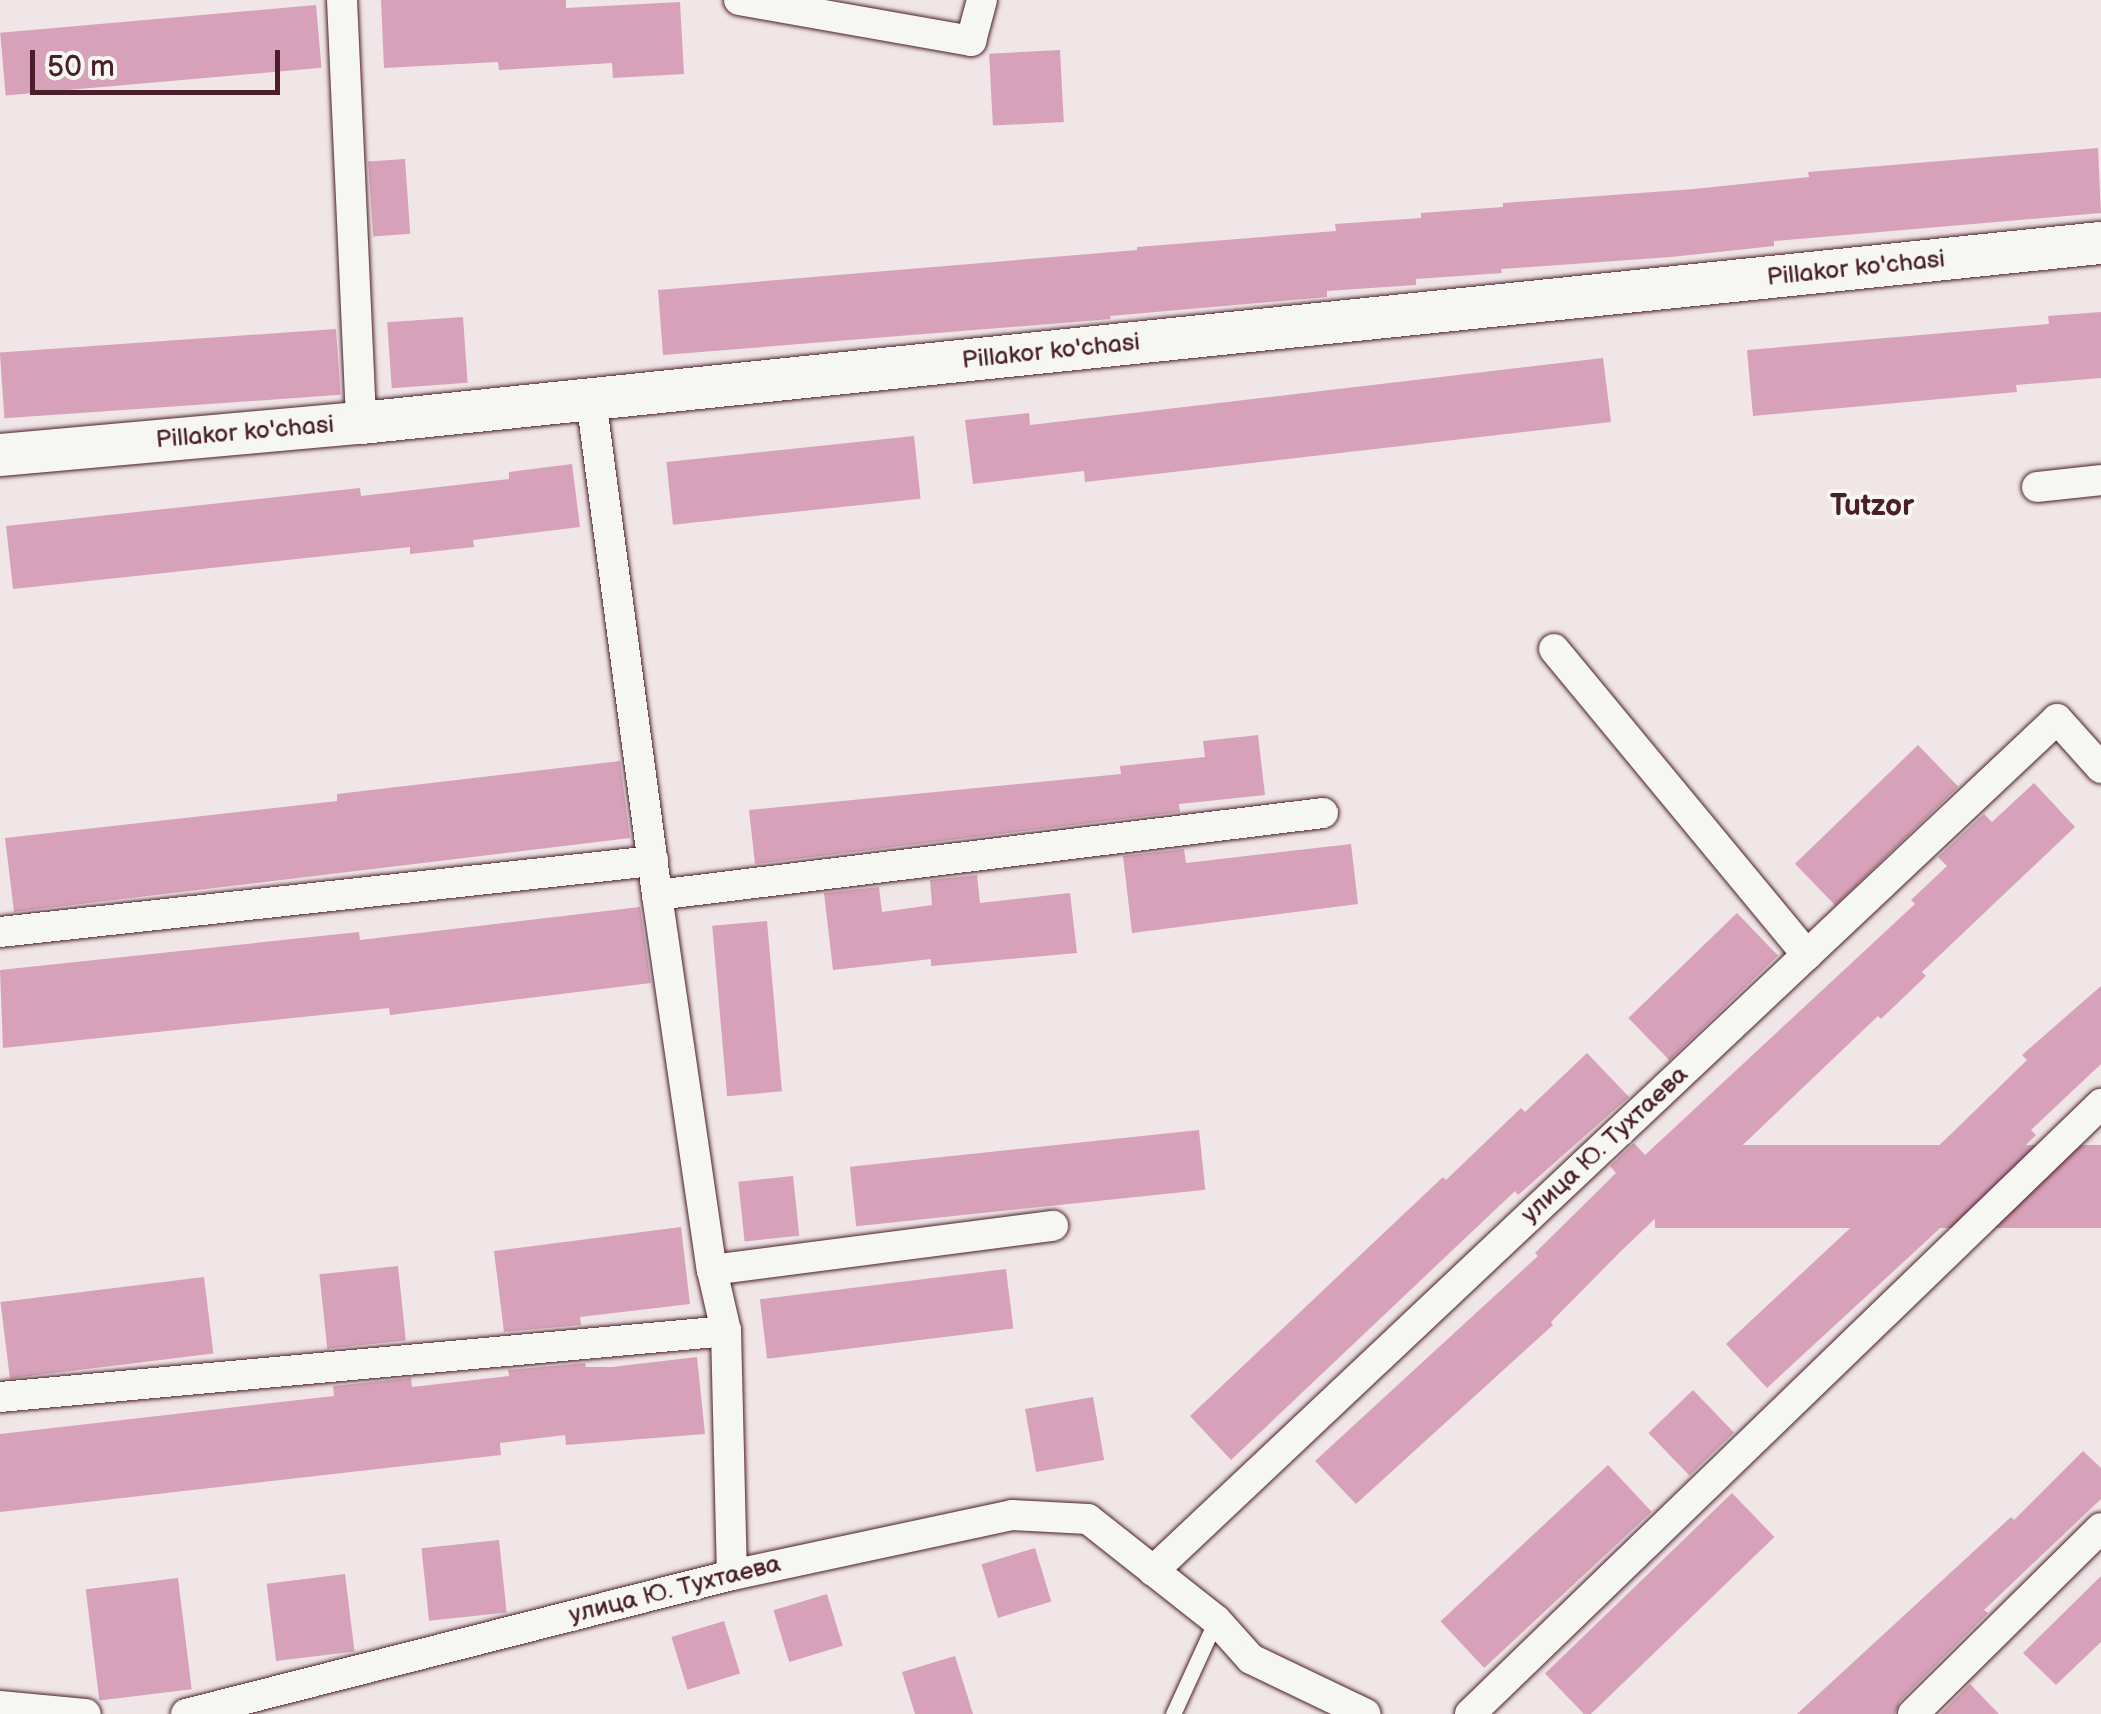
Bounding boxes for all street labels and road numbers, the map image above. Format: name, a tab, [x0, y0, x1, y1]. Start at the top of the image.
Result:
street label: Pillakor ko'chasi	[1765, 245, 1947, 293]
street label: Pillakor ko'chasi	[960, 328, 1142, 376]
street label: Pillakor ko'chasi	[155, 410, 335, 456]
street label: улица Ю. Тухтаева	[1515, 1060, 1695, 1230]
street label: улица Ю. Тухтаева	[566, 1549, 784, 1631]

